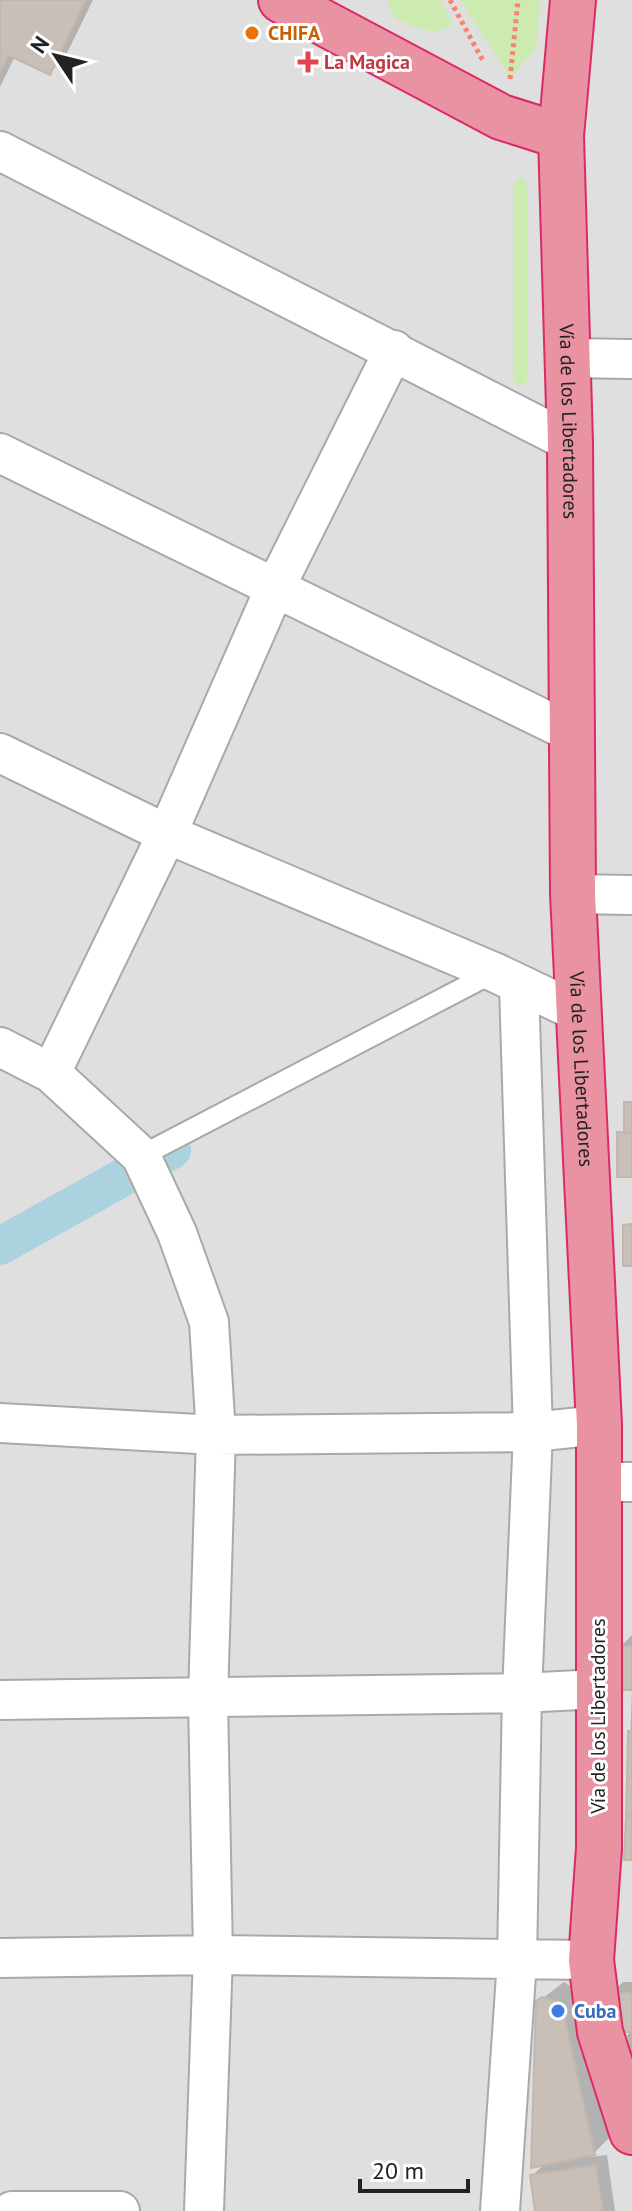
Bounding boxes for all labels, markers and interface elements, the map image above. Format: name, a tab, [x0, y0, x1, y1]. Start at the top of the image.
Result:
north arrow	[16, 16, 96, 96]
place label: CHIFA	[268, 20, 321, 46]
marker: CHIFA	[243, 24, 261, 42]
text: N	[24, 31, 55, 58]
place label: La Magica	[324, 49, 410, 75]
marker: La Magica	[299, 53, 317, 71]
street label: Vía de los Libertadores	[553, 322, 584, 519]
street label: Vía de los Libertadores	[564, 970, 599, 1167]
street label: Vía de los Libertadores	[585, 1618, 611, 1815]
place label: Cuba	[574, 1998, 616, 2024]
marker: Cuba	[549, 2002, 567, 2020]
scale bar	[360, 2143, 468, 2193]
text: 20 m	[372, 2155, 424, 2186]

